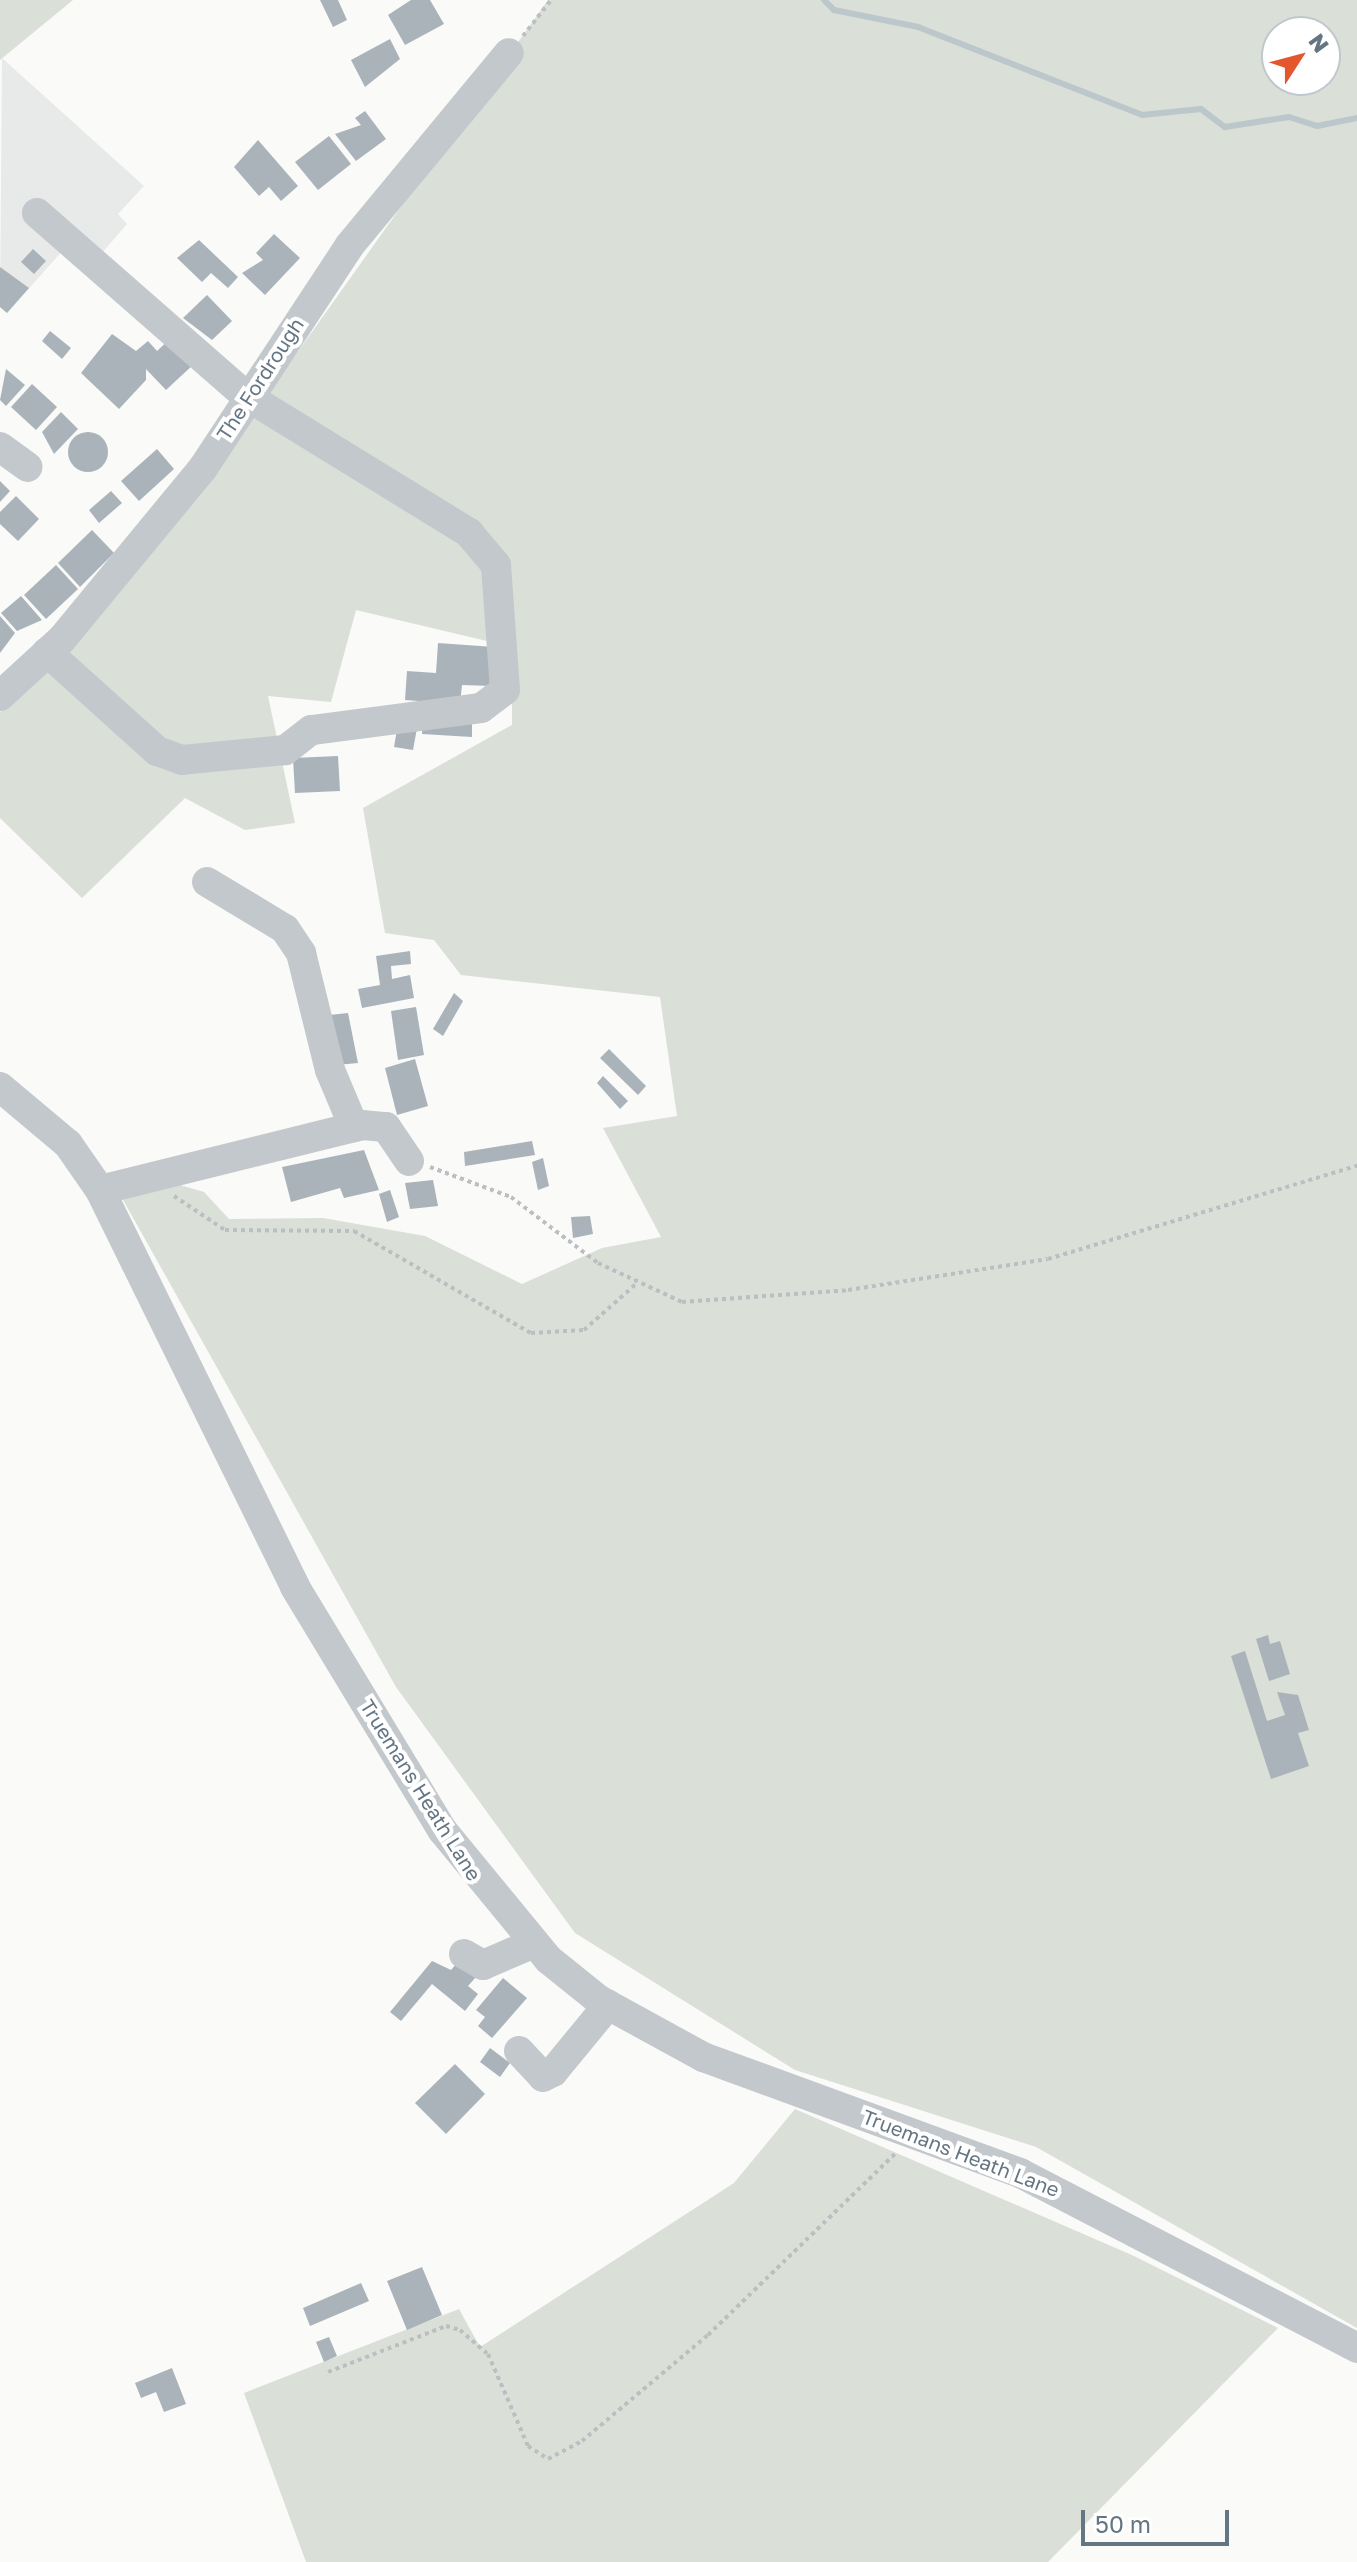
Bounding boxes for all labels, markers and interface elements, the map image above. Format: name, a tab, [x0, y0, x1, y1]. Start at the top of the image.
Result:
north arrow	[1261, 16, 1341, 96]
text: N	[1303, 28, 1335, 57]
street label: The Fordrough	[211, 313, 309, 445]
street label: Truemans Heath Lane	[355, 1695, 487, 1885]
street label: Truemans Heath Lane	[859, 2104, 1063, 2202]
scale bar	[1085, 2494, 1233, 2544]
text: 50 m	[1095, 2509, 1151, 2538]

